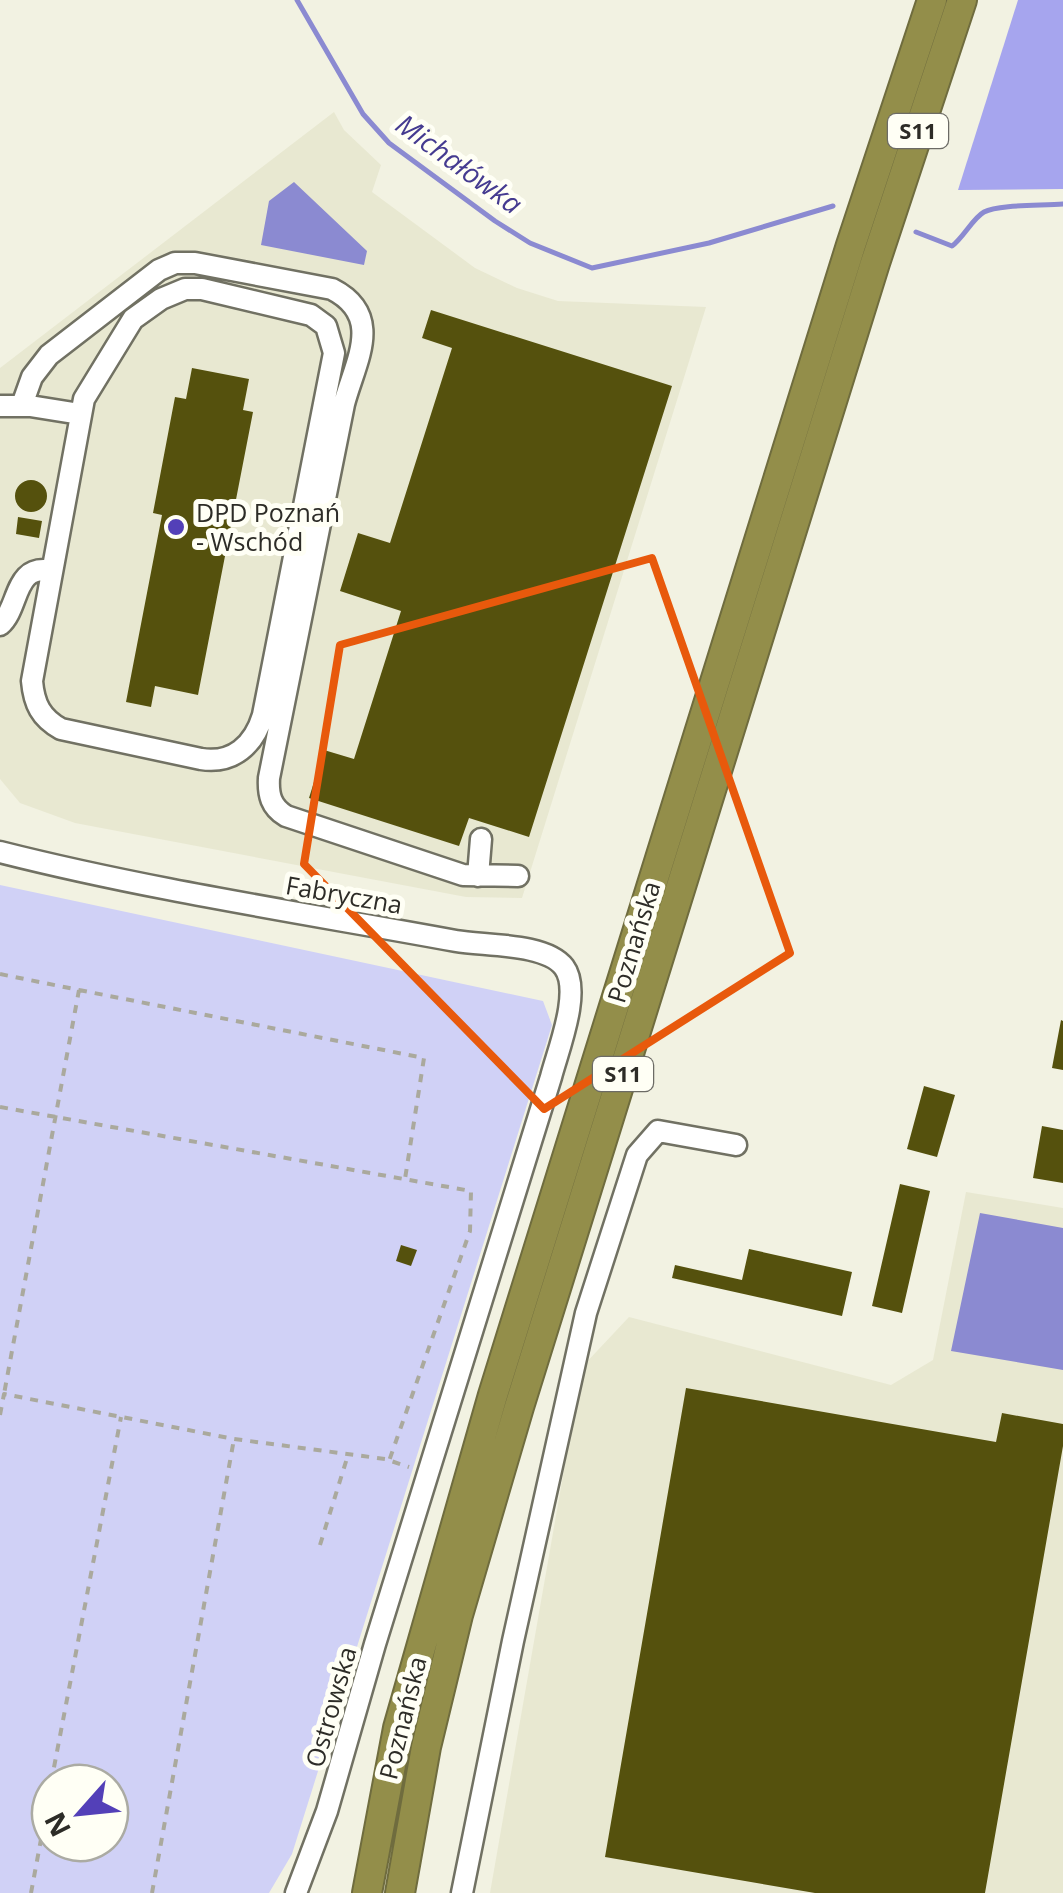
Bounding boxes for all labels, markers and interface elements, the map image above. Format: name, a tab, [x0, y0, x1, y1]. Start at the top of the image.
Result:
water label: Michałówka	[389, 104, 531, 222]
road number: S11	[888, 114, 948, 148]
place label: DPD Poznań - Wschód	[196, 495, 340, 558]
marker: DPD Poznań - Wschód	[165, 516, 187, 538]
street label: Fabryczna	[283, 867, 405, 921]
street label: Poznańska	[598, 877, 668, 1007]
road number: S11	[593, 1057, 653, 1091]
street label: Ostrowska	[297, 1643, 363, 1771]
street label: Poznańska	[370, 1653, 434, 1783]
north arrow	[30, 1763, 130, 1863]
text: N	[35, 1806, 79, 1844]

